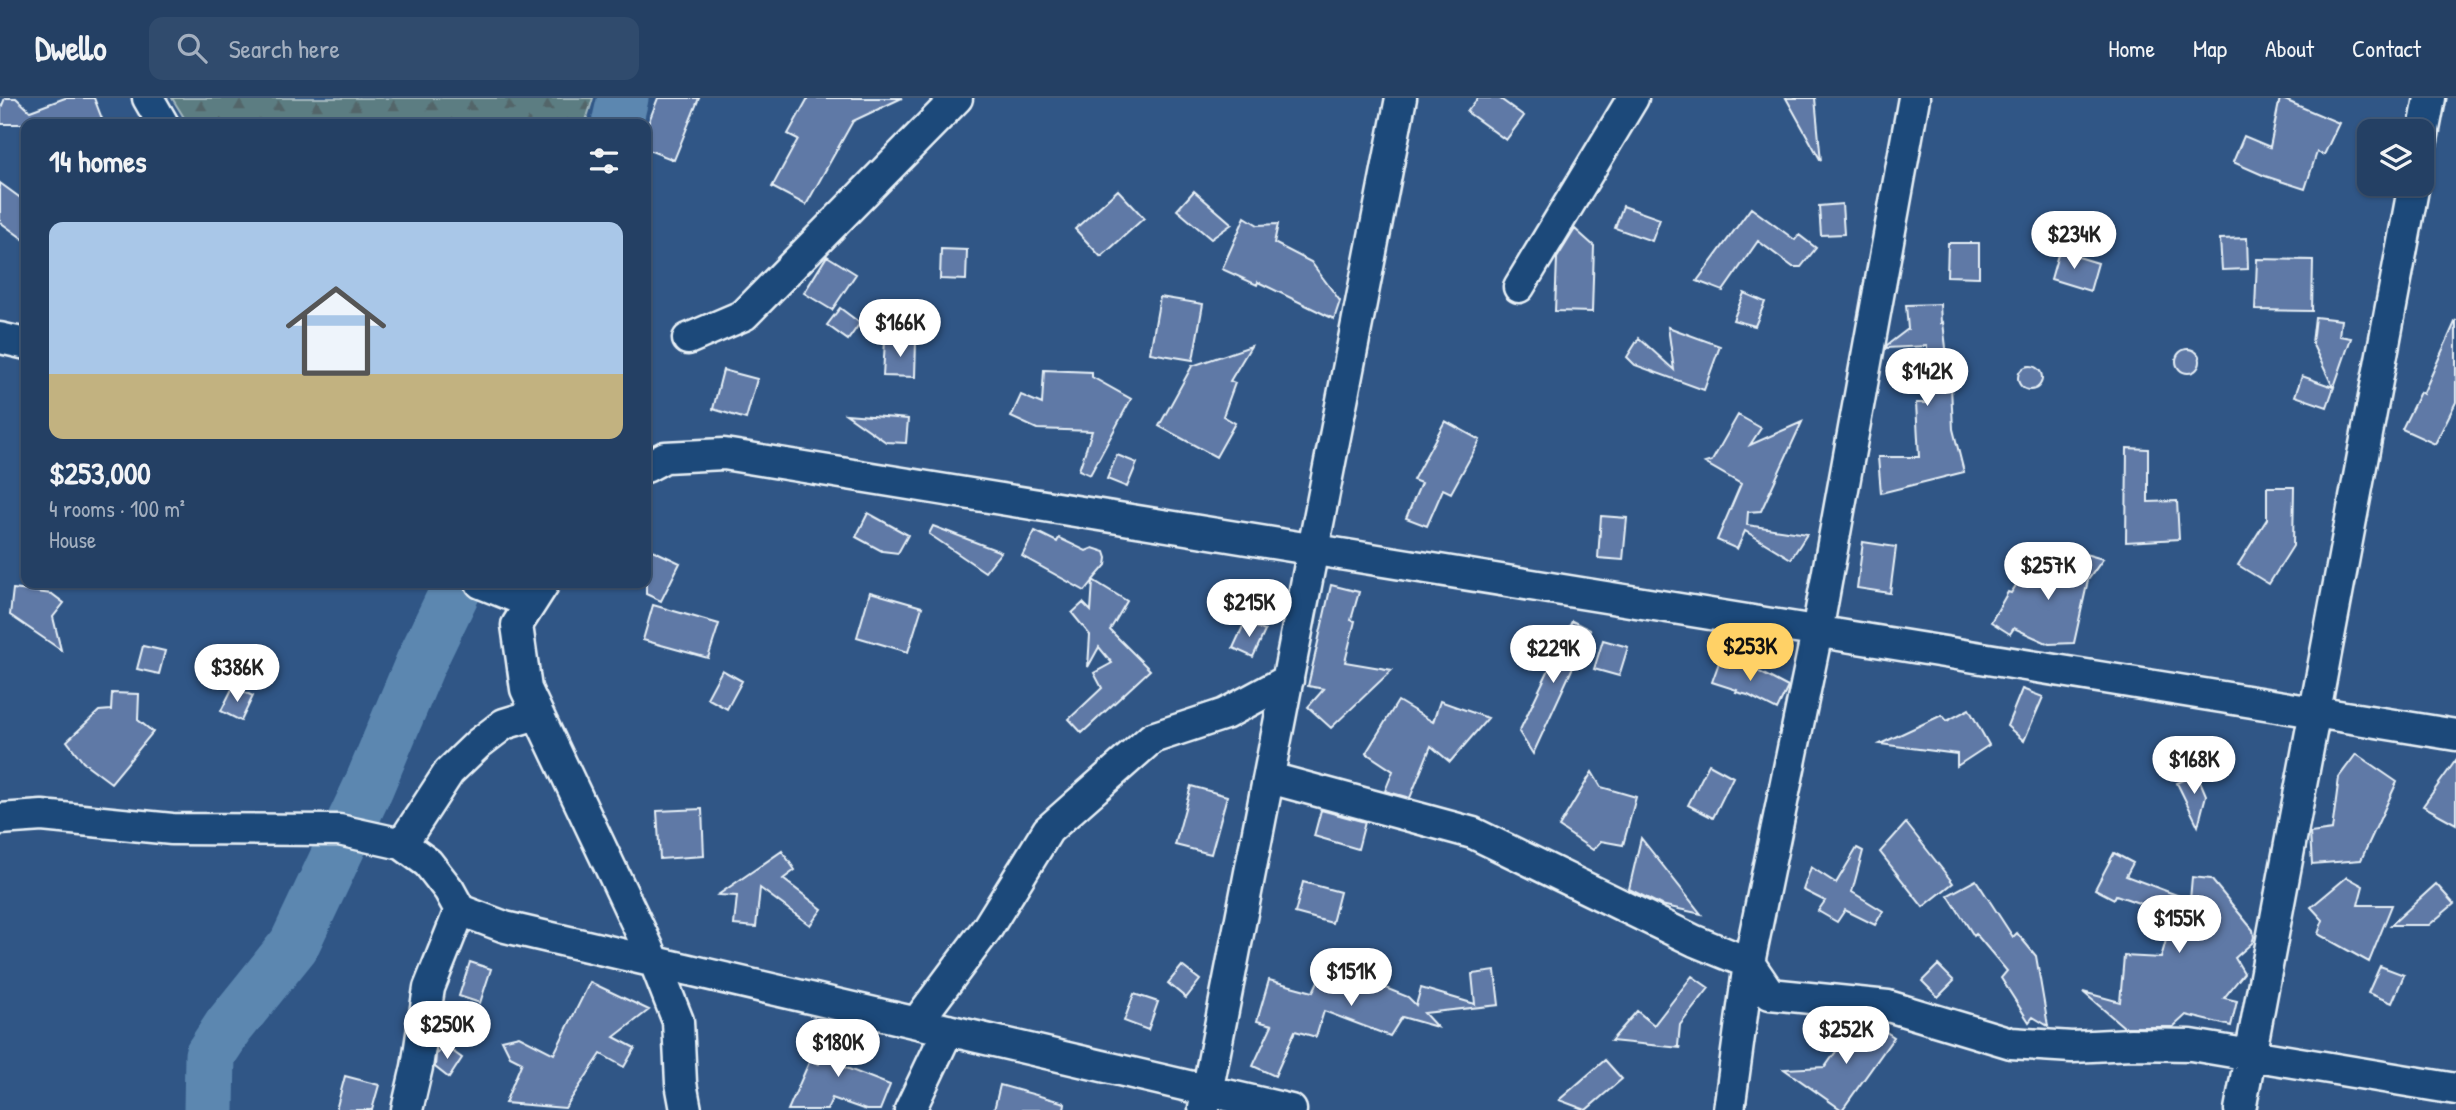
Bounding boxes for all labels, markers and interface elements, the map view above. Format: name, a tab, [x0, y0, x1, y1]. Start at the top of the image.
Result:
search box	[149, 17, 639, 80]
text: Dwello	[35, 26, 107, 70]
icon: search	[173, 29, 211, 67]
text: Search here	[229, 31, 340, 66]
text: Home	[2108, 32, 2155, 64]
text: Map	[2193, 32, 2227, 64]
text: About	[2265, 32, 2314, 64]
text: Contact	[2352, 32, 2421, 64]
map controls	[2357, 119, 2434, 196]
button: layers	[2357, 119, 2434, 196]
text: 14 homes	[49, 141, 147, 181]
icon: filters	[585, 142, 623, 180]
pin: $234K	[2025, 212, 2123, 271]
text: $234K	[2047, 218, 2101, 249]
icon: home	[273, 268, 399, 394]
pin: $166K	[851, 300, 949, 359]
text: $166K	[875, 306, 925, 337]
pin: $142K	[1878, 348, 1976, 408]
text: $142K	[1901, 355, 1953, 386]
text: $253,000	[49, 453, 151, 493]
text: 4 rooms · 100 m²	[49, 493, 185, 524]
text: House	[49, 524, 96, 555]
pin: $257K	[1999, 542, 2097, 602]
text: $257K	[2020, 549, 2076, 580]
pin: $215K	[1200, 580, 1298, 639]
text: $215K	[1223, 586, 1275, 617]
pin: $253K	[1701, 624, 1799, 683]
pin: $229K	[1504, 626, 1602, 685]
text: $253K	[1723, 630, 1777, 661]
text: $229K	[1526, 632, 1580, 663]
pin: $386K	[188, 644, 286, 704]
text: $386K	[210, 651, 264, 682]
pin: $168K	[2145, 736, 2243, 796]
text: $168K	[2168, 743, 2220, 774]
pin: $155K	[2130, 896, 2228, 955]
text: $155K	[2153, 902, 2205, 933]
pin: $151K	[1302, 948, 1400, 1008]
text: $151K	[1326, 955, 1376, 986]
pin: $250K	[398, 1002, 496, 1061]
pin: $252K	[1797, 1006, 1895, 1066]
text: $250K	[420, 1008, 474, 1039]
text: $252K	[1819, 1013, 1873, 1044]
pin: $180K	[789, 1020, 887, 1079]
text: $180K	[812, 1026, 864, 1057]

